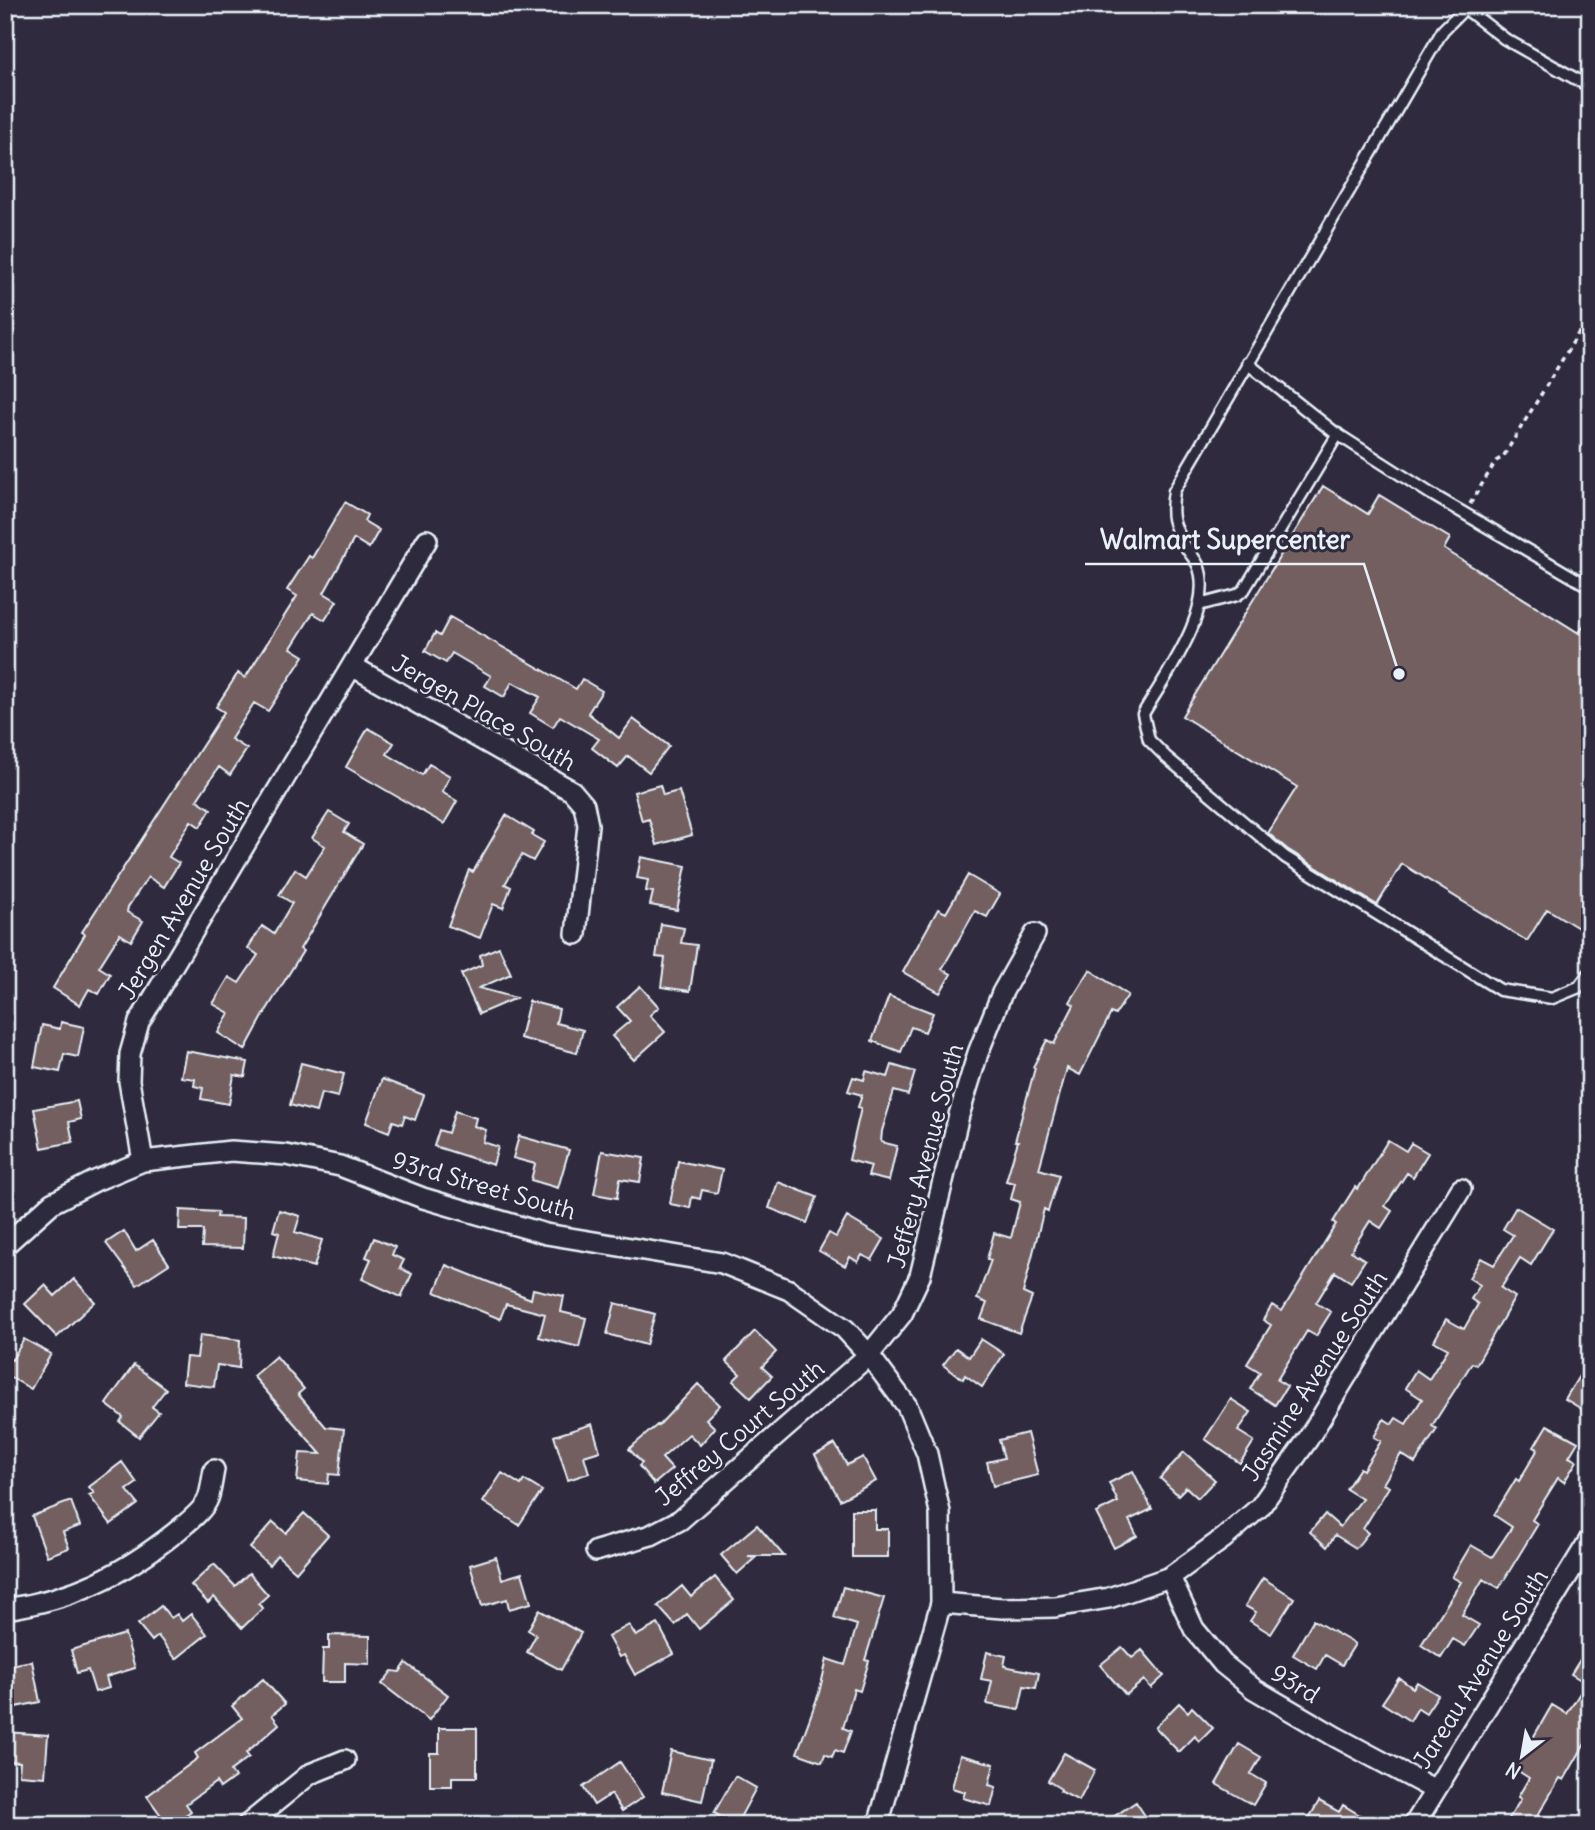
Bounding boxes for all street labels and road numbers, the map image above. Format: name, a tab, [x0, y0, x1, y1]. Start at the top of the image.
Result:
street label: Jergen Place South	[387, 647, 582, 777]
street label: Jergen Avenue South	[111, 792, 255, 1005]
street label: Jeffery Avenue South	[881, 1040, 969, 1271]
street label: 93rd Street South	[389, 1145, 579, 1226]
street label: Jasmine Avenue South	[1235, 1265, 1393, 1486]
street label: Jeffrey Court South	[649, 1353, 830, 1512]
street label: Jareau Avenue South	[1406, 1563, 1554, 1774]
street label: 93rd	[1266, 1657, 1325, 1709]

